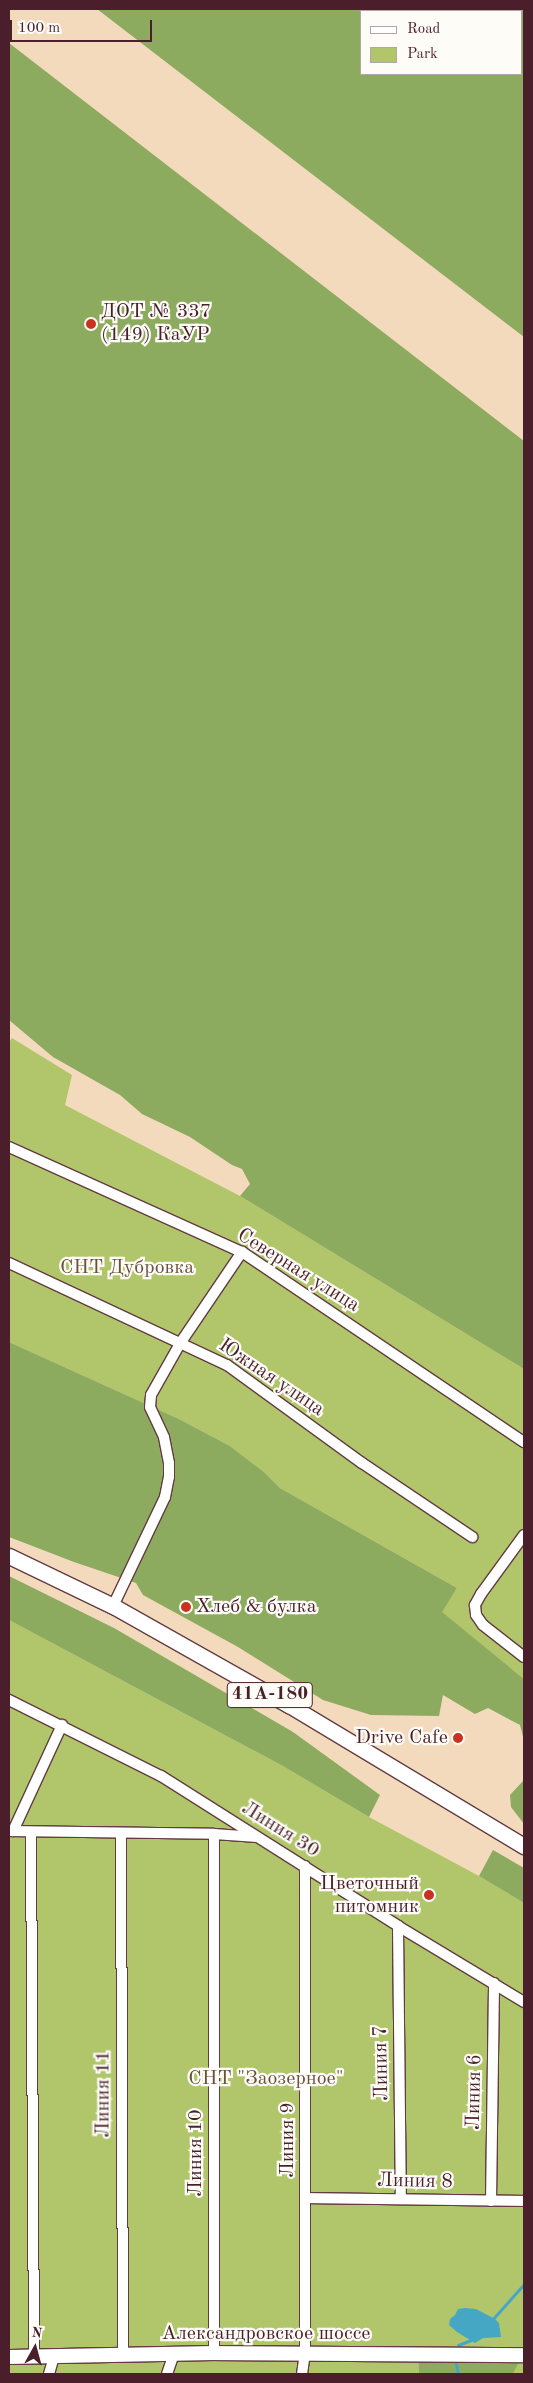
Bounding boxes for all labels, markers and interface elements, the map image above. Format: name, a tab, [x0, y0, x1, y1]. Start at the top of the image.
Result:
scale bar	[12, 10, 155, 42]
legend	[360, 10, 523, 75]
text: 100 m	[18, 21, 60, 36]
text: Road	[407, 22, 440, 37]
text: Park	[407, 47, 438, 62]
place label: ДОТ № 337 (149) КаУР	[101, 300, 211, 347]
marker: ДОТ № 337 (149) КаУР	[85, 318, 97, 330]
street label: Северная улица	[232, 1224, 364, 1318]
park label: СНТ Дубровка	[60, 1256, 194, 1280]
street label: Южная улица	[214, 1334, 328, 1422]
place label: Хлеб & булка	[196, 1595, 317, 1619]
marker: Хлеб & булка	[180, 1601, 192, 1613]
road number: 41А-180	[226, 1678, 314, 1712]
place label: Drive Cafe	[355, 1726, 448, 1750]
marker: Drive Cafe	[452, 1732, 464, 1744]
street label: Линия 30	[237, 1797, 323, 1863]
place label: Цветочный питомник	[320, 1872, 419, 1919]
marker: Цветочный питомник	[423, 1889, 435, 1901]
street label: Линия 7	[369, 2025, 395, 2101]
street label: Линия 11	[92, 2050, 116, 2138]
street label: Линия 6	[462, 2054, 488, 2130]
park label: СНТ "Заозерное"	[188, 2067, 344, 2091]
street label: Линия 9	[276, 2102, 300, 2178]
street label: Линия 10	[184, 2109, 208, 2197]
street label: Линия 8	[377, 2169, 453, 2195]
street label: Александровское шоссе	[161, 2322, 371, 2346]
north arrow	[10, 2323, 60, 2373]
text: N	[31, 2326, 43, 2341]

